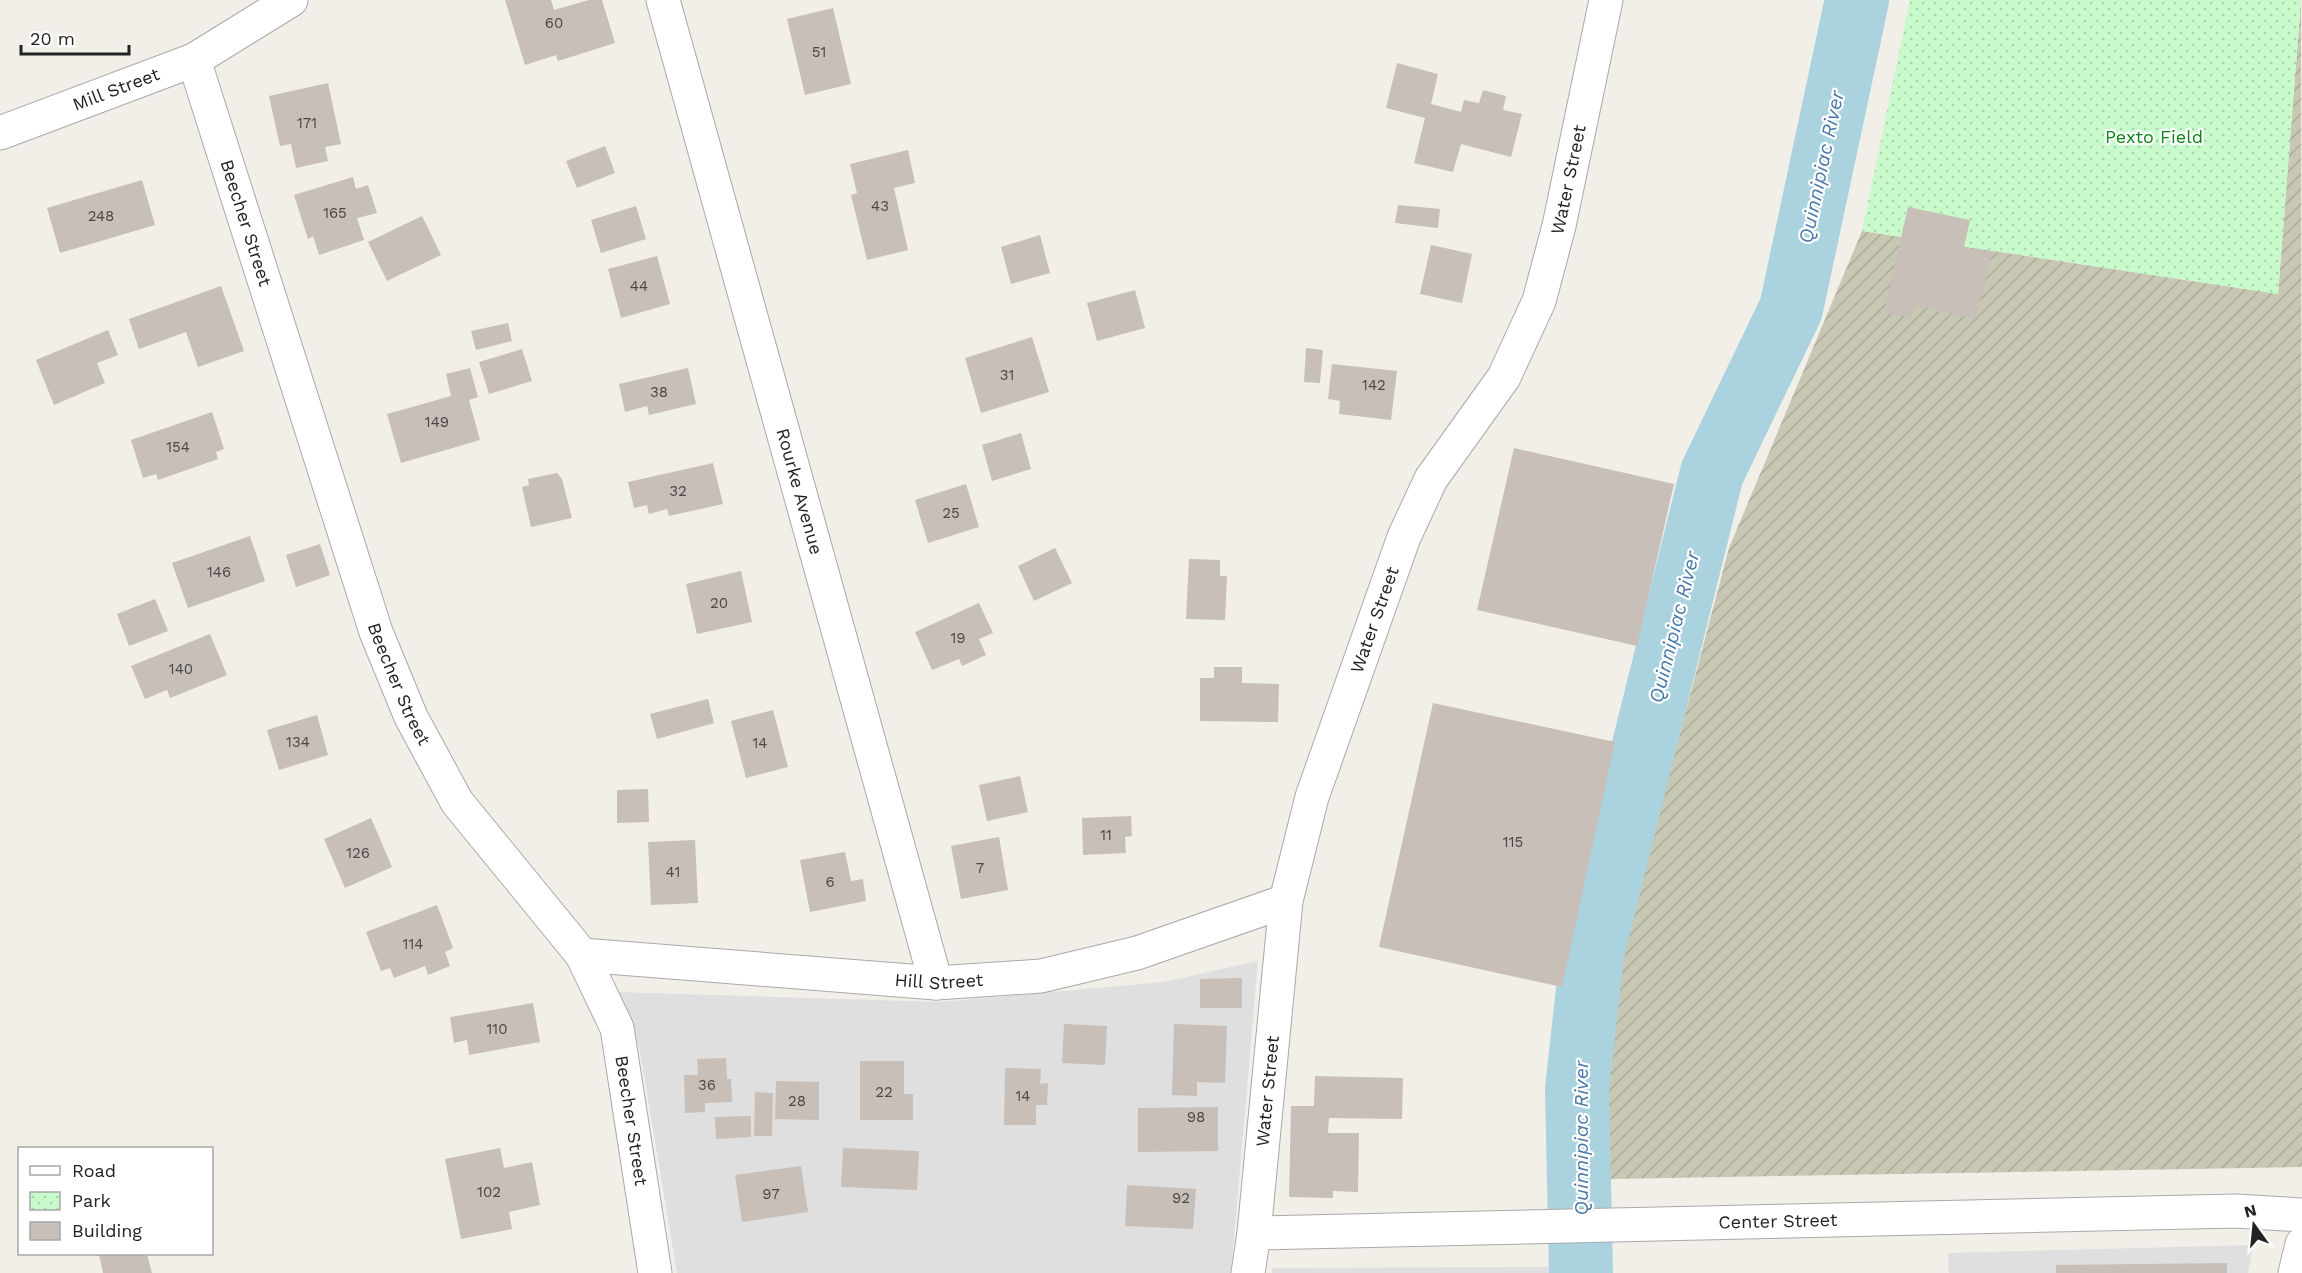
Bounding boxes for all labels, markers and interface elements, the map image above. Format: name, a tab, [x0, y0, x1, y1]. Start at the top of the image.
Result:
house number: 60	[545, 14, 563, 32]
scale bar	[21, 18, 129, 56]
text: 20 m	[30, 28, 75, 49]
house number: 51	[812, 43, 826, 61]
street label: Mill Street	[70, 63, 163, 115]
water label: Quinnipiac River	[1793, 87, 1849, 246]
house number: 171	[297, 114, 317, 132]
street label: Water Street	[1546, 122, 1590, 237]
park label: Pexto Field	[2105, 126, 2203, 147]
street label: Beecher Street	[216, 157, 276, 289]
house number: 43	[871, 197, 889, 215]
house number: 165	[323, 204, 347, 222]
house number: 248	[88, 207, 114, 225]
house number: 44	[630, 277, 648, 295]
house number: 31	[1000, 366, 1014, 384]
house number: 142	[1362, 376, 1386, 394]
house number: 38	[650, 383, 668, 401]
house number: 149	[425, 413, 449, 431]
street label: Rourke Avenue	[772, 426, 828, 557]
house number: 154	[166, 438, 190, 456]
house number: 32	[669, 482, 687, 500]
house number: 25	[942, 504, 960, 522]
water label: Quinnipiac River	[1644, 547, 1705, 705]
house number: 146	[207, 563, 231, 581]
street label: Water Street	[1346, 563, 1403, 676]
house number: 20	[710, 594, 728, 612]
street label: Beecher Street	[364, 620, 435, 749]
house number: 19	[950, 629, 966, 647]
house number: 140	[169, 660, 193, 678]
house number: 134	[286, 733, 310, 751]
house number: 14	[752, 734, 768, 752]
house number: 11	[1100, 826, 1112, 844]
house number: 115	[1503, 833, 1523, 851]
house number: 126	[346, 844, 370, 862]
house number: 7	[976, 859, 984, 877]
house number: 41	[666, 863, 680, 881]
house number: 6	[825, 873, 835, 891]
house number: 114	[403, 935, 423, 953]
street label: Hill Street	[894, 969, 984, 993]
house number: 110	[486, 1020, 508, 1038]
street label: Water Street	[1251, 1034, 1283, 1148]
street label: Beecher Street	[611, 1054, 652, 1187]
water label: Quinnipiac River	[1569, 1059, 1593, 1216]
house number: 36	[698, 1076, 716, 1094]
house number: 22	[875, 1083, 893, 1101]
house number: 14	[1015, 1087, 1031, 1105]
house number: 28	[788, 1092, 806, 1110]
house number: 98	[1187, 1108, 1205, 1126]
legend	[18, 1147, 213, 1255]
text: Road	[72, 1160, 116, 1181]
house number: 102	[477, 1183, 501, 1201]
house number: 97	[762, 1185, 780, 1203]
house number: 92	[1172, 1189, 1190, 1207]
text: Park	[72, 1190, 111, 1211]
north arrow	[2224, 1195, 2284, 1255]
text: N	[2242, 1200, 2258, 1222]
street label: Center Street	[1718, 1209, 1838, 1233]
text: Building	[72, 1220, 142, 1241]

